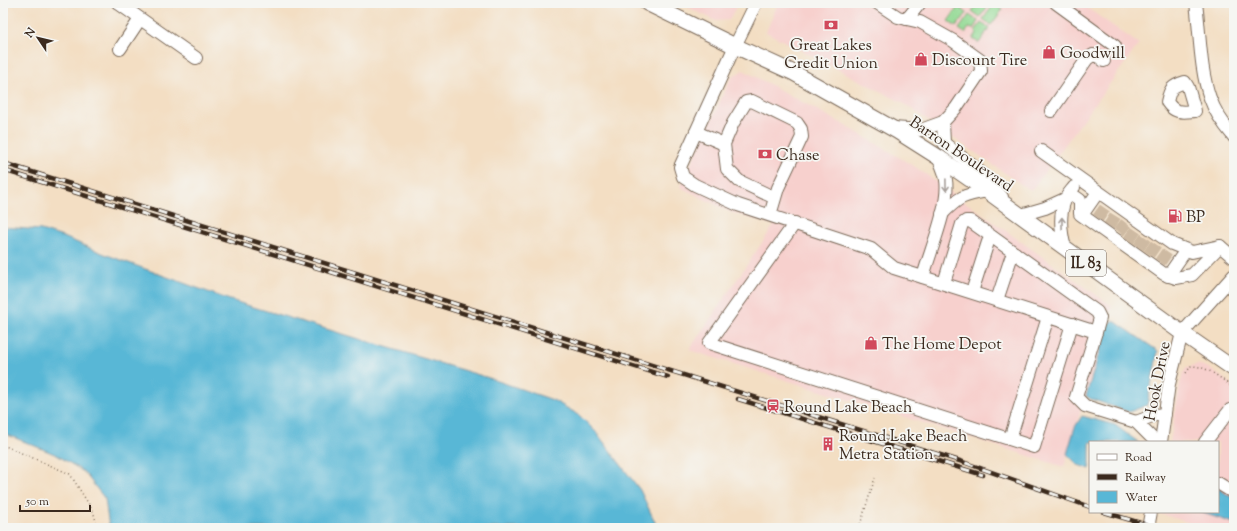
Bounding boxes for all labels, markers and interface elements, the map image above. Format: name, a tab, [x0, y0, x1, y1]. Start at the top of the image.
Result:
bank icon: Great Lakes Credit Union	[823, 17, 839, 33]
north arrow	[18, 18, 58, 58]
text: N	[21, 24, 40, 42]
place label: Great Lakes Credit Union	[784, 35, 878, 76]
place label: Goodwill	[1060, 43, 1125, 66]
shop icon: Goodwill	[1041, 44, 1057, 60]
place label: Discount Tire	[932, 50, 1027, 73]
shop icon: Discount Tire	[913, 51, 929, 67]
street label: Barron Boulevard	[904, 112, 1017, 198]
place label: Chase	[776, 145, 819, 168]
bank icon: Chase	[757, 146, 773, 162]
one-way arrow	[942, 178, 950, 191]
place label: BP	[1186, 207, 1205, 230]
fuel station icon: BP	[1167, 208, 1183, 224]
one-way arrow	[1058, 217, 1066, 230]
road number: IL 83	[1066, 250, 1106, 276]
place label: The Home Depot	[882, 334, 1002, 357]
shop icon: The Home Depot	[863, 335, 879, 351]
street label: Hook Drive	[1139, 340, 1177, 423]
place label: Round Lake Beach	[784, 397, 913, 420]
station icon: Round Lake Beach	[765, 398, 781, 414]
place label: Round Lake Beach Metra Station	[839, 426, 968, 467]
building icon: Round Lake Beach Metra Station	[820, 436, 836, 452]
legend	[1089, 441, 1219, 513]
text: Road	[1125, 449, 1152, 467]
text: Railway	[1125, 469, 1166, 487]
scale bar	[20, 487, 90, 513]
text: Water	[1125, 489, 1158, 507]
text: 50 m	[25, 493, 49, 511]

